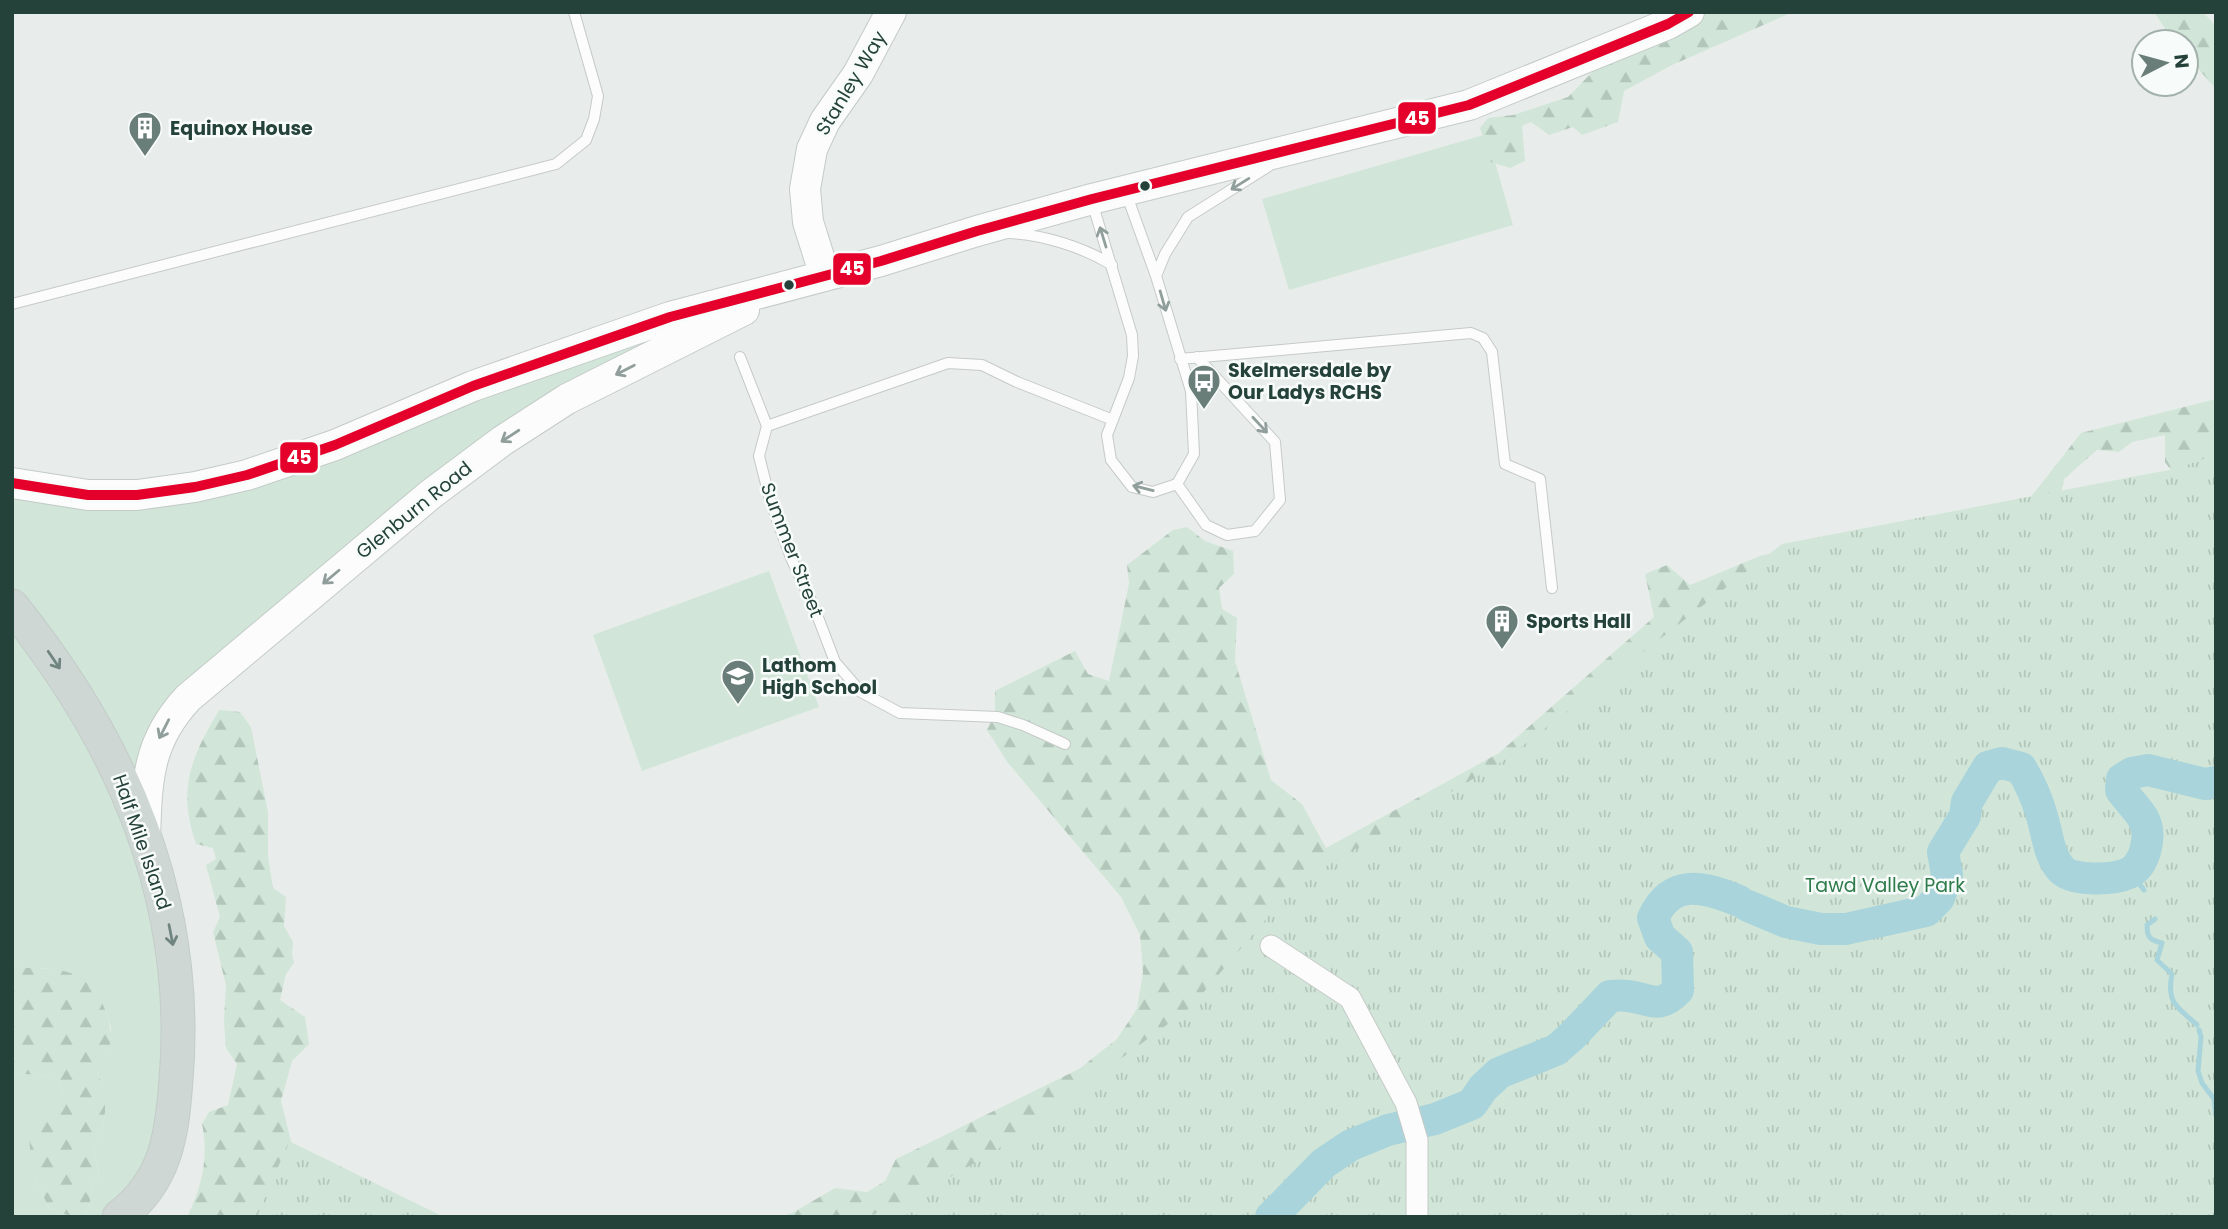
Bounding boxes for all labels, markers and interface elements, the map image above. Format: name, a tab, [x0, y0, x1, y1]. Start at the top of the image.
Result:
street label: Stanley Way	[809, 25, 893, 140]
north arrow	[2130, 28, 2200, 98]
text: N	[2167, 53, 2196, 70]
line badge: 45	[1397, 101, 1437, 135]
text: 45	[1404, 105, 1430, 132]
building icon: Equinox House	[126, 109, 164, 158]
place label: Equinox House	[170, 115, 313, 142]
one-way arrow	[1231, 177, 1251, 191]
unlabelled marker	[1138, 179, 1152, 193]
one-way arrow	[1096, 227, 1109, 249]
line badge: 45	[832, 252, 872, 286]
text: 45	[839, 255, 865, 282]
unlabelled marker	[782, 278, 796, 292]
one-way arrow	[1158, 290, 1171, 312]
place label: Skelmersdale by Our Ladys RCHS	[1228, 357, 1392, 406]
bus stop icon: Skelmersdale by Our Ladys RCHS	[1185, 362, 1223, 411]
one-way arrow	[615, 364, 636, 378]
one-way arrow	[1252, 416, 1268, 434]
one-way arrow	[500, 429, 520, 443]
line badge: 45	[279, 441, 319, 474]
text: 45	[286, 444, 312, 471]
street label: Glenburn Road	[350, 455, 478, 565]
street label: Summer Street	[754, 479, 830, 621]
one-way arrow	[1132, 481, 1154, 494]
one-way arrow	[323, 569, 341, 585]
building icon: Sports Hall	[1483, 602, 1521, 651]
place label: Sports Hall	[1526, 608, 1631, 635]
one-way arrow	[47, 650, 61, 669]
place label: Lathom High School	[762, 652, 877, 701]
school or university icon: Lathom High School	[719, 657, 757, 706]
one-way arrow	[157, 719, 171, 739]
street label: Half Mile Island	[106, 771, 178, 913]
park label: Tawd Valley Park	[1805, 872, 1965, 899]
one-way arrow	[165, 923, 178, 946]

